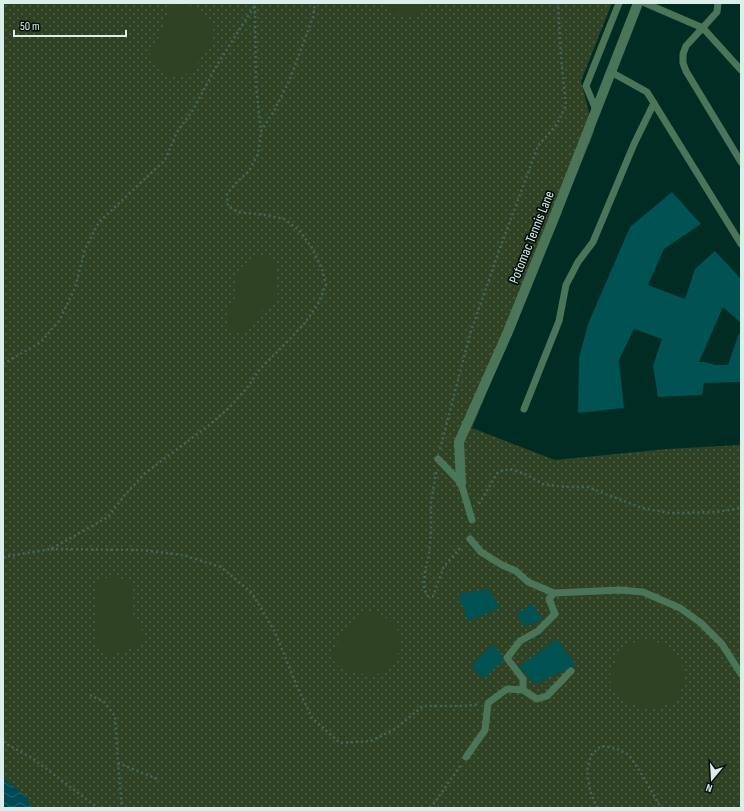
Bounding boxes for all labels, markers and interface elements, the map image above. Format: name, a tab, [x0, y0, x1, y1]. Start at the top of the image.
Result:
scale bar	[14, 12, 126, 38]
text: 50 m	[20, 19, 40, 34]
street label: Potomac Tennis Lane	[505, 188, 558, 286]
north arrow	[692, 759, 732, 799]
text: N	[704, 781, 714, 795]

